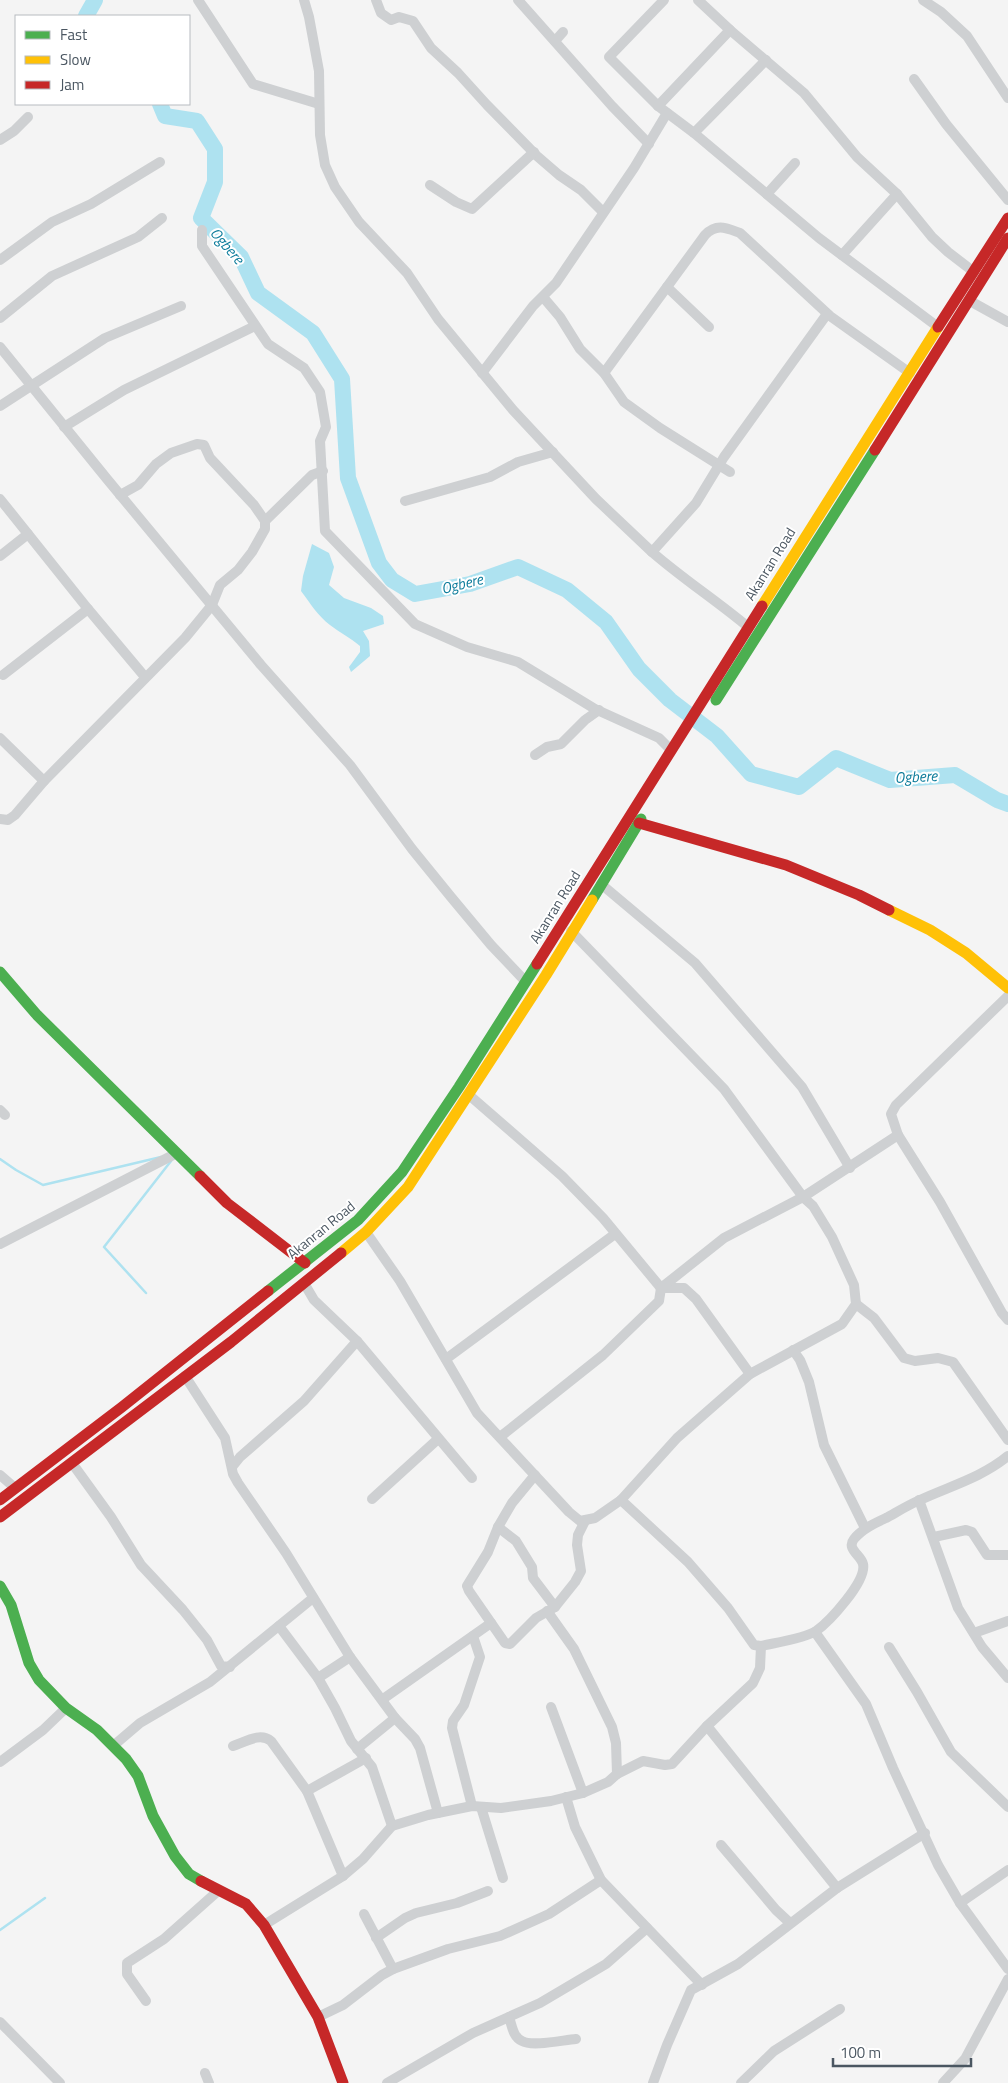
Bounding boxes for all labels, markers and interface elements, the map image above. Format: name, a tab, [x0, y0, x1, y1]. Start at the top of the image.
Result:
legend	[15, 15, 190, 105]
text: Fast	[60, 23, 88, 46]
text: Slow	[60, 48, 91, 71]
text: Jam	[60, 73, 84, 96]
water label: Ogbere	[205, 222, 251, 270]
street label: Akanran Road	[739, 523, 800, 604]
water label: Ogbere	[439, 567, 486, 600]
water label: Ogbere	[894, 764, 939, 789]
street label: Akanran Road	[524, 866, 585, 947]
street label: Akanran Road	[282, 1196, 359, 1264]
scale bar	[833, 2036, 970, 2068]
text: 100 m	[840, 2041, 881, 2064]

